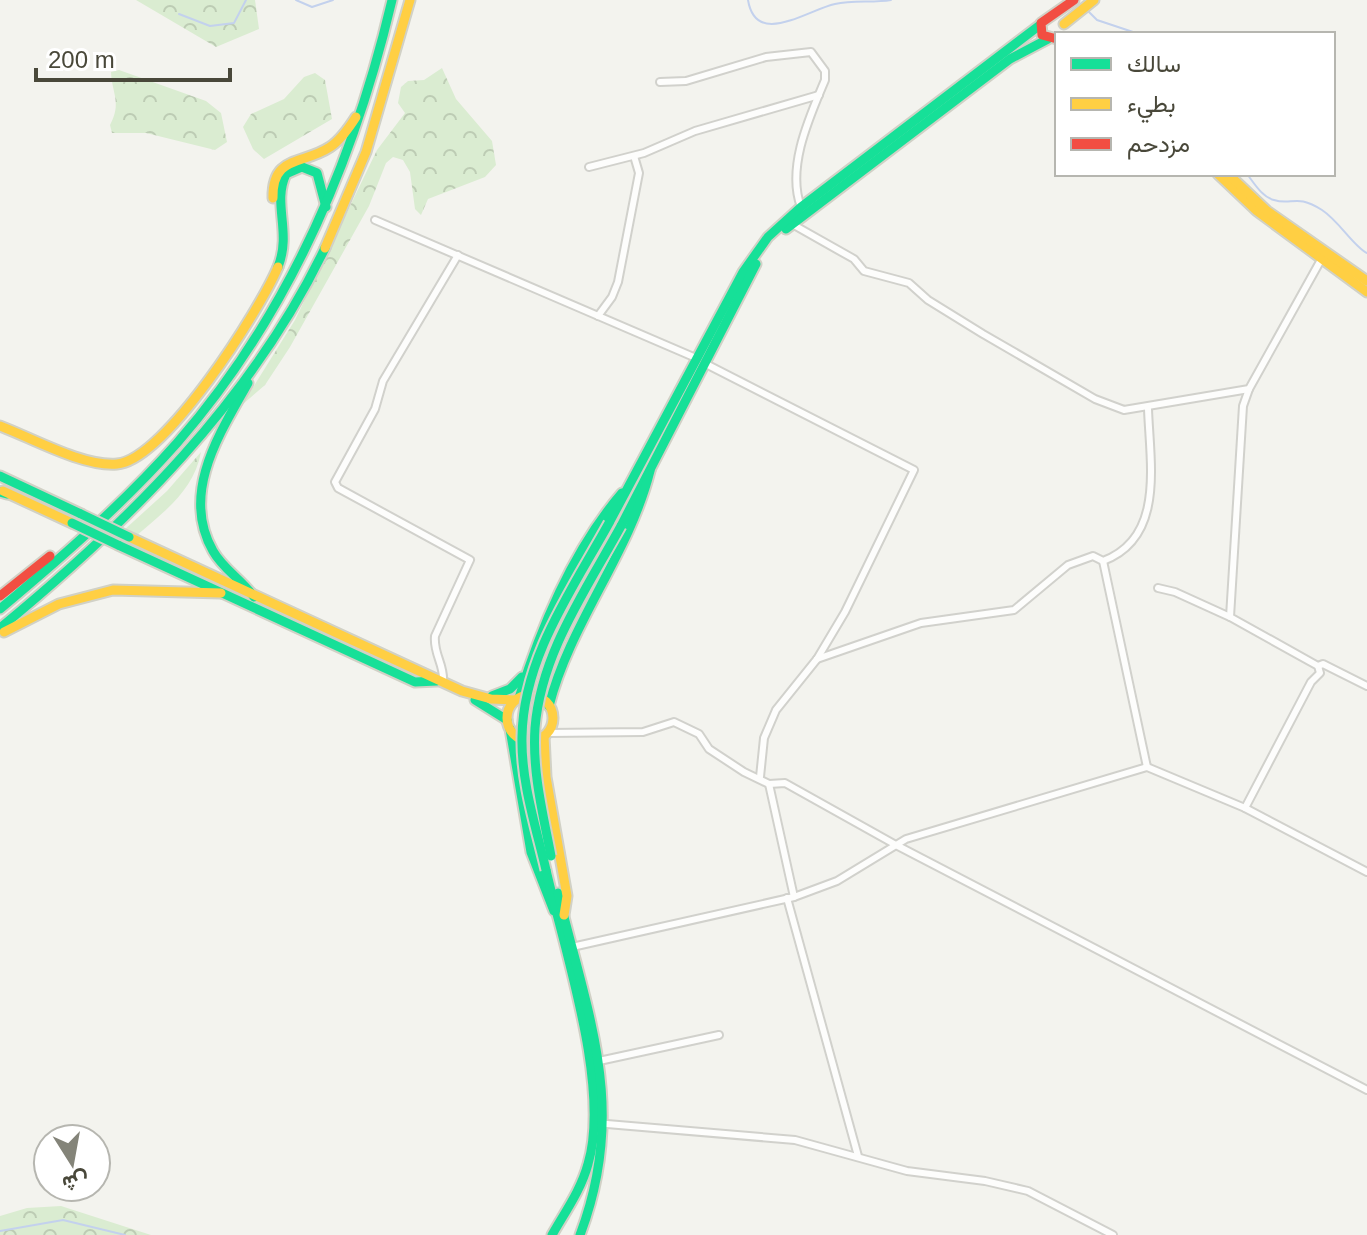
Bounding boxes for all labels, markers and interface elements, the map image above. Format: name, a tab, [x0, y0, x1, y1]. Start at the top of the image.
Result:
scale bar	[36, 32, 230, 82]
legend	[1055, 32, 1335, 176]
text: 200 m	[48, 46, 115, 73]
text: سالك	[1127, 50, 1181, 77]
text: بطيء	[1127, 90, 1176, 123]
text: مزدحم	[1127, 130, 1190, 160]
north arrow	[32, 1123, 112, 1203]
text: ش	[60, 1166, 91, 1197]

